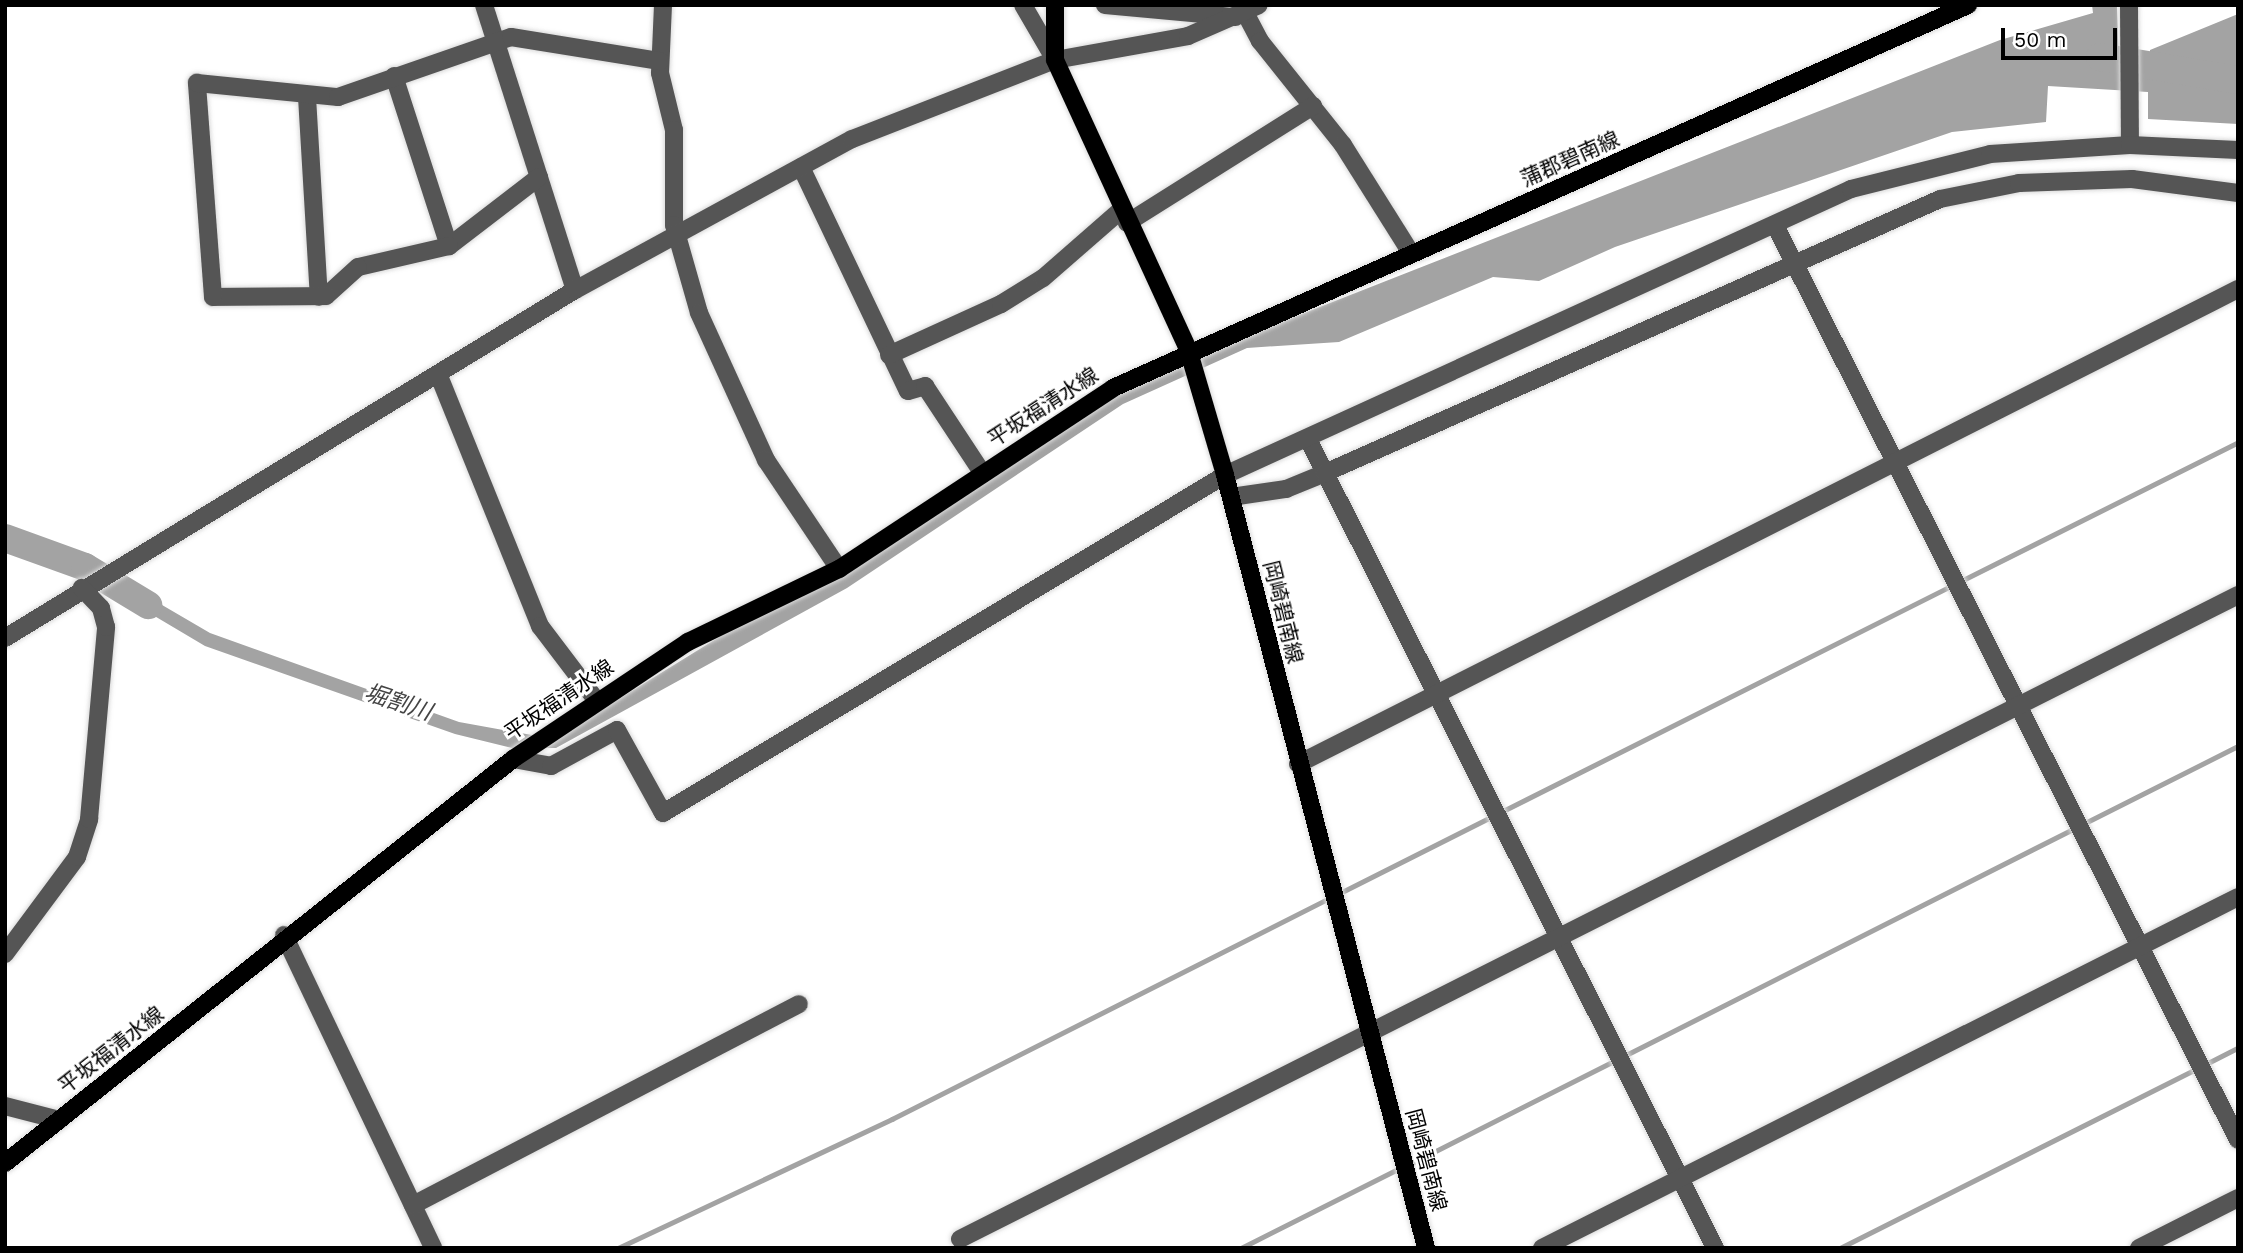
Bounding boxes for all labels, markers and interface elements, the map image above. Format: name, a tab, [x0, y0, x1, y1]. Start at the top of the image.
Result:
scale bar	[2005, 14, 2120, 58]
text: 50 m	[2014, 27, 2066, 52]
street label: 蒲郡碧南線	[1517, 126, 1623, 192]
street label: 平坂福清水線	[983, 362, 1103, 452]
street label: 岡崎碧南線	[1258, 558, 1308, 666]
street label: 平坂福清水線	[500, 654, 618, 746]
water label: 堀割川	[361, 679, 435, 727]
street label: 平坂福清水線	[54, 1001, 168, 1099]
street label: 岡崎碧南線	[1400, 1106, 1452, 1214]

